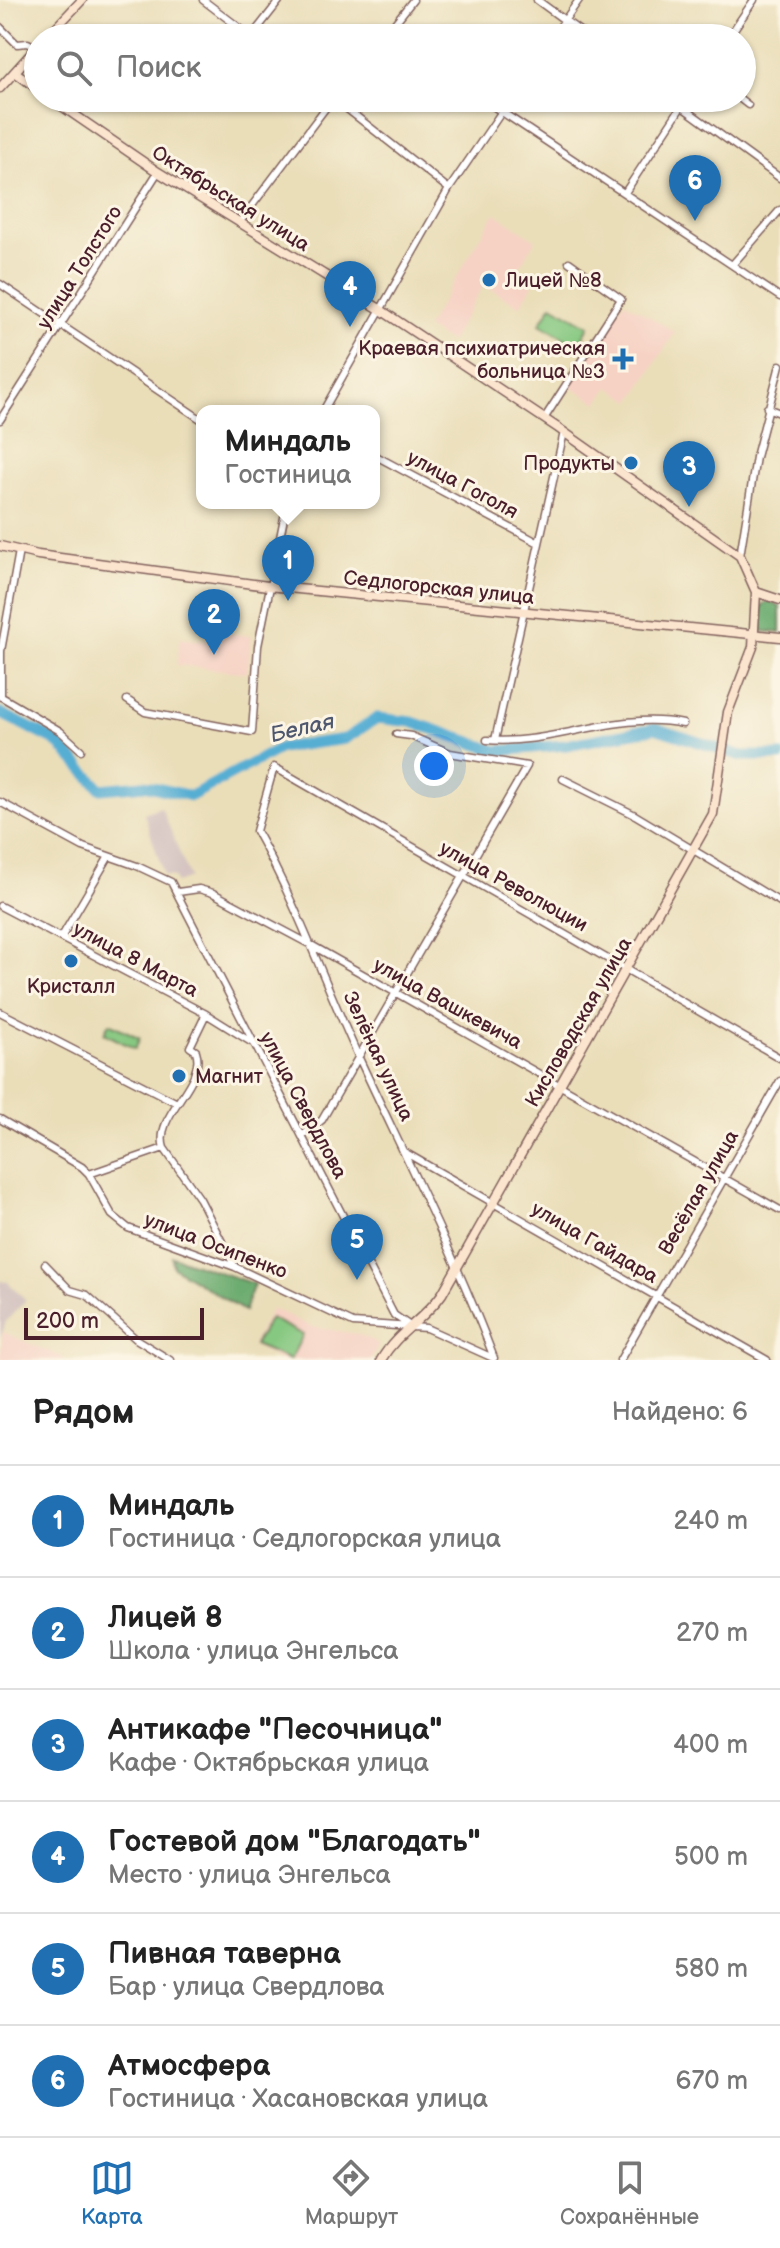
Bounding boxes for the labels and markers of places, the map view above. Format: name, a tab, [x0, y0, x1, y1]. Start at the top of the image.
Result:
pin: 6	[669, 155, 721, 221]
pin: 4	[324, 261, 376, 327]
place label: Лицей №8	[504, 269, 602, 293]
marker: Лицей №8	[480, 271, 498, 289]
place label: Краевая психиатрическая больница №3	[358, 337, 605, 384]
marker: Краевая психиатрическая больница №3	[612, 348, 634, 370]
pin: 3	[663, 441, 715, 507]
place label: Продукты	[523, 452, 615, 476]
marker: Продукты	[622, 454, 640, 472]
pin: 1	[262, 535, 314, 601]
pin: 2	[188, 589, 240, 655]
marker: Кристалл	[62, 952, 80, 970]
place label: Кристалл	[27, 975, 115, 999]
place label: Магнит	[195, 1065, 264, 1089]
marker: Магнит	[170, 1067, 188, 1085]
pin: 5	[331, 1214, 383, 1280]

